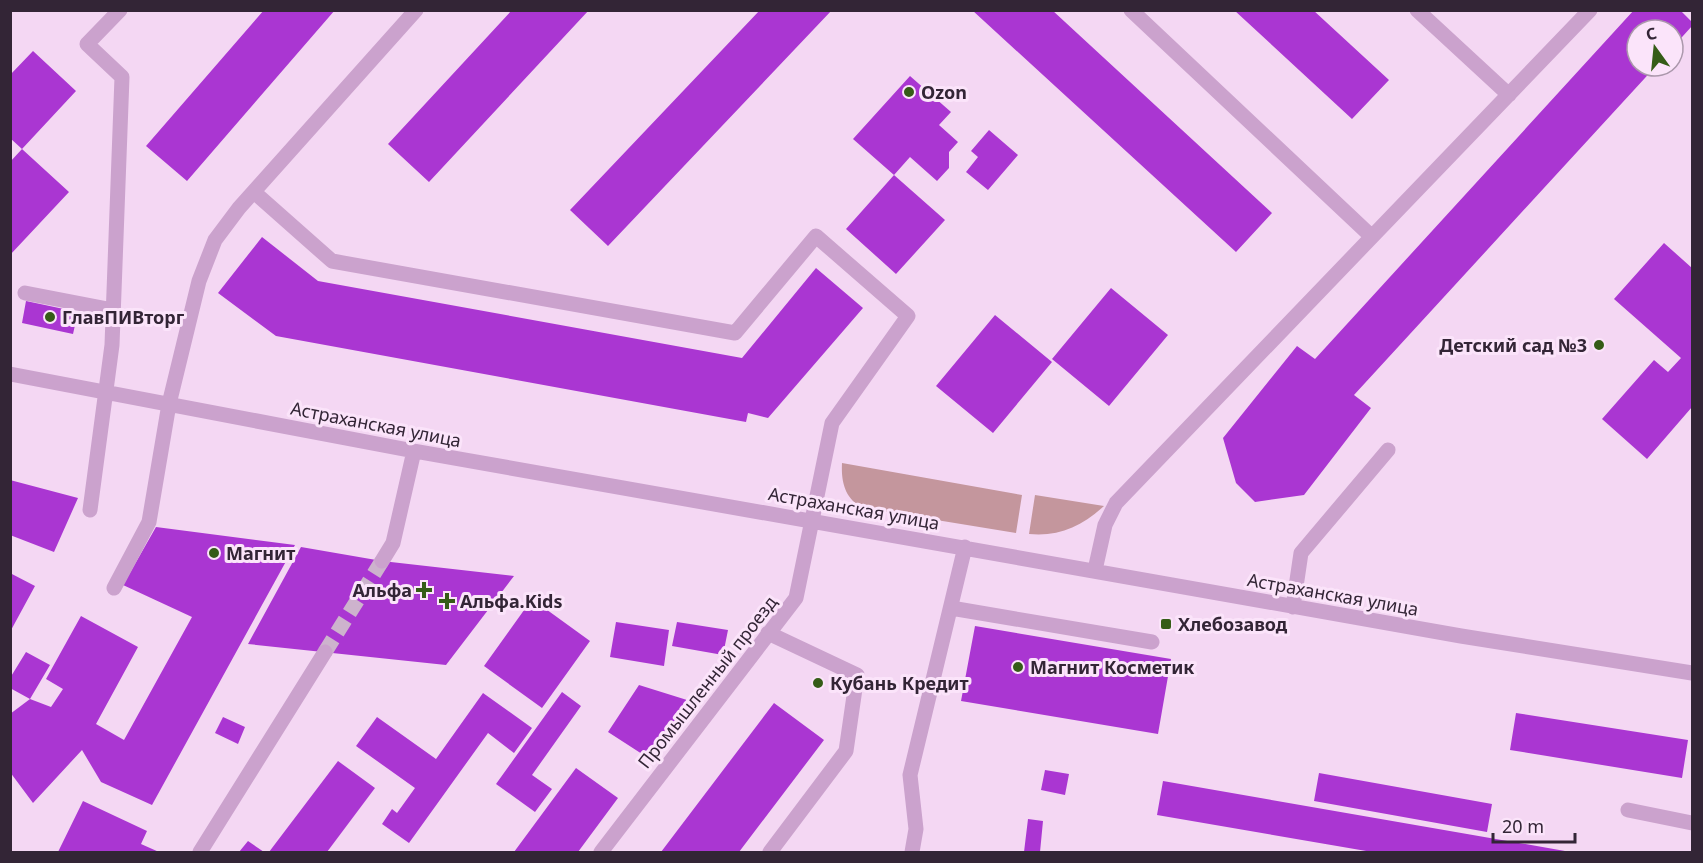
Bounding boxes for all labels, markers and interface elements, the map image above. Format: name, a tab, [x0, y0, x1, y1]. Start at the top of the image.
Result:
north arrow	[1625, 18, 1685, 78]
text: С	[1643, 22, 1659, 45]
place label: Ozon	[921, 80, 967, 104]
marker: Ozon	[902, 85, 916, 99]
place label: ГлавПИВторг	[62, 305, 185, 329]
marker: ГлавПИВторг	[43, 310, 57, 324]
place label: Детский сад №3	[1439, 333, 1587, 357]
marker: Детский сад №3	[1592, 338, 1606, 352]
street label: Астраханская улица	[289, 396, 463, 452]
street label: Астраханская улица	[767, 481, 941, 535]
place label: Магнит	[226, 541, 295, 565]
marker: Магнит	[207, 546, 221, 560]
street label: Астраханская улица	[1246, 567, 1420, 621]
place label: Альфа	[352, 578, 412, 602]
marker: Альфа	[417, 583, 431, 597]
place label: Альфа.Kids	[460, 589, 562, 613]
street label: Промышленный проезд	[632, 591, 782, 773]
marker: Альфа.Kids	[438, 592, 456, 610]
place label: Хлебозавод	[1178, 612, 1288, 636]
marker: Хлебозавод	[1159, 617, 1173, 631]
place label: Магнит Косметик	[1030, 655, 1194, 679]
marker: Магнит Косметик	[1011, 660, 1025, 674]
place label: Кубань Кредит	[830, 671, 969, 695]
marker: Кубань Кредит	[811, 676, 825, 690]
scale bar	[1493, 806, 1576, 844]
text: 20 m	[1502, 814, 1544, 838]

